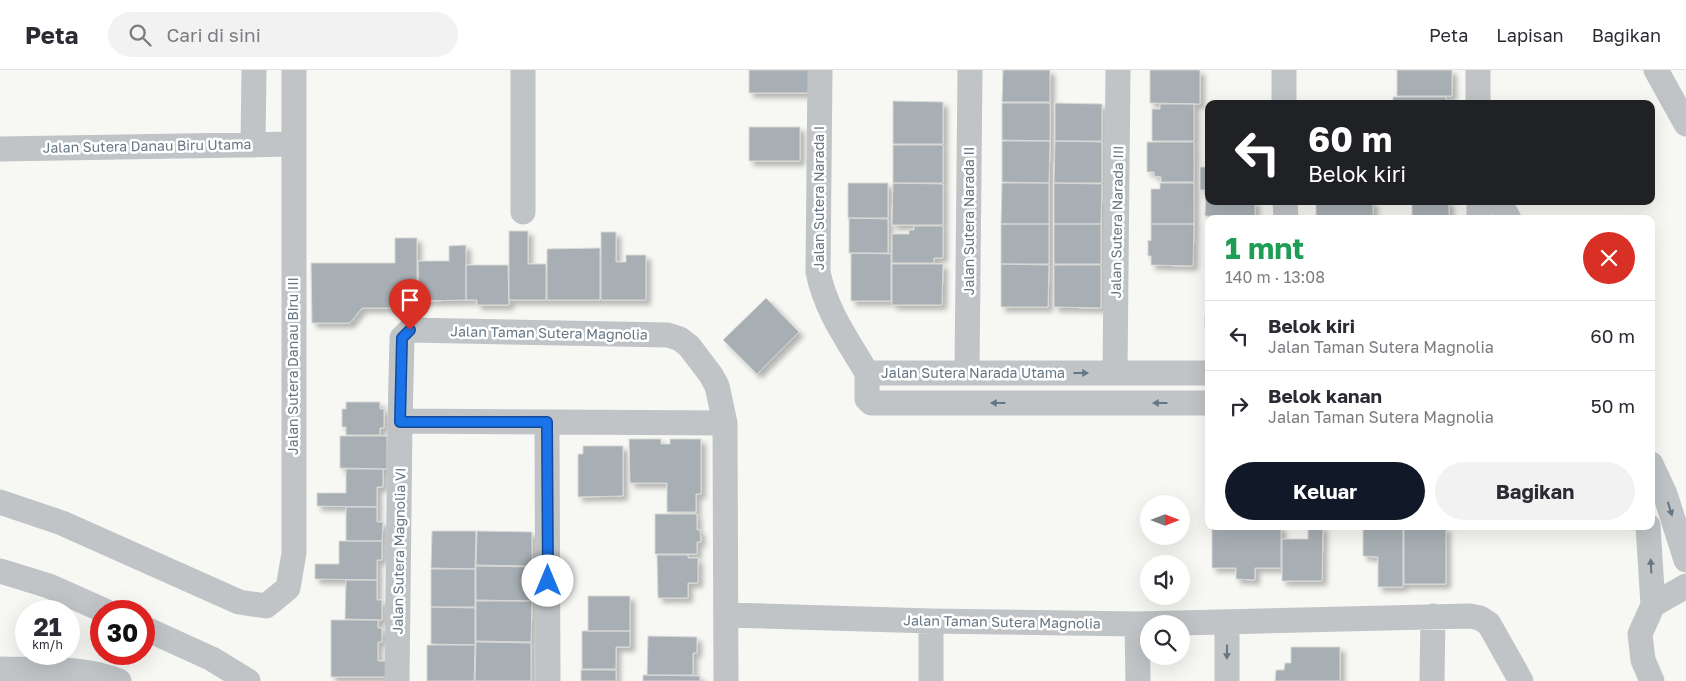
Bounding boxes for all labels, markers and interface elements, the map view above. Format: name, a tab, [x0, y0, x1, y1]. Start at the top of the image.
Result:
search box	[108, 12, 458, 57]
text: Peta	[25, 20, 78, 49]
icon: search	[126, 21, 154, 49]
text: Cari di sini	[166, 23, 261, 46]
text: Peta	[1429, 24, 1468, 46]
text: Lapisan	[1496, 24, 1564, 46]
text: Bagikan	[1592, 24, 1661, 46]
text: 60 m	[1308, 118, 1392, 160]
icon: left	[1225, 120, 1290, 185]
street label: Jalan Sutera Narada I	[810, 126, 827, 270]
street label: Jalan Sutera Danau Biru Utama	[42, 135, 252, 156]
street label: Jalan Sutera Narada III	[1107, 145, 1126, 299]
street label: Jalan Sutera Narada II	[960, 147, 977, 295]
text: Belok kiri	[1308, 160, 1406, 187]
text: 1 mnt	[1225, 230, 1304, 266]
button: close	[1583, 232, 1635, 284]
text: 140 m · 13:08	[1225, 267, 1325, 287]
street label: Jalan Sutera Danau Biru III	[284, 277, 301, 455]
pin	[389, 279, 431, 330]
icon: arrive	[396, 286, 424, 314]
text: Belok kiri	[1268, 314, 1355, 337]
street label: Jalan Taman Sutera Magnolia	[450, 322, 648, 343]
icon: left	[1225, 322, 1253, 350]
text: 60 m	[1590, 324, 1635, 347]
text: Jalan Taman Sutera Magnolia	[1268, 337, 1494, 357]
street label: Jalan Sutera Narada Utama	[881, 364, 1065, 381]
one-way arrow	[1073, 369, 1089, 377]
text: Belok kanan	[1268, 384, 1382, 407]
icon: right	[1225, 392, 1253, 420]
text: 50 m	[1591, 394, 1635, 417]
one-way arrow	[989, 399, 1005, 407]
one-way arrow	[1152, 399, 1168, 407]
text: Jalan Taman Sutera Magnolia	[1268, 407, 1494, 427]
button: Keluar	[1225, 462, 1425, 520]
button: Bagikan	[1435, 462, 1635, 520]
street label: Jalan Sutera Magnolia VI	[389, 467, 408, 635]
north arrow	[1140, 495, 1190, 545]
map controls	[1140, 495, 1190, 665]
one-way arrow	[1667, 502, 1675, 517]
position arrow	[521, 554, 573, 606]
button: sound	[1140, 555, 1190, 605]
one-way arrow	[1646, 557, 1654, 573]
speed limit sign: 30	[90, 600, 155, 665]
text: 21	[33, 611, 62, 642]
street label: Jalan Taman Sutera Magnolia	[903, 611, 1101, 632]
button: search	[1140, 615, 1190, 665]
text: km/h	[32, 637, 63, 652]
one-way arrow	[1223, 644, 1231, 660]

